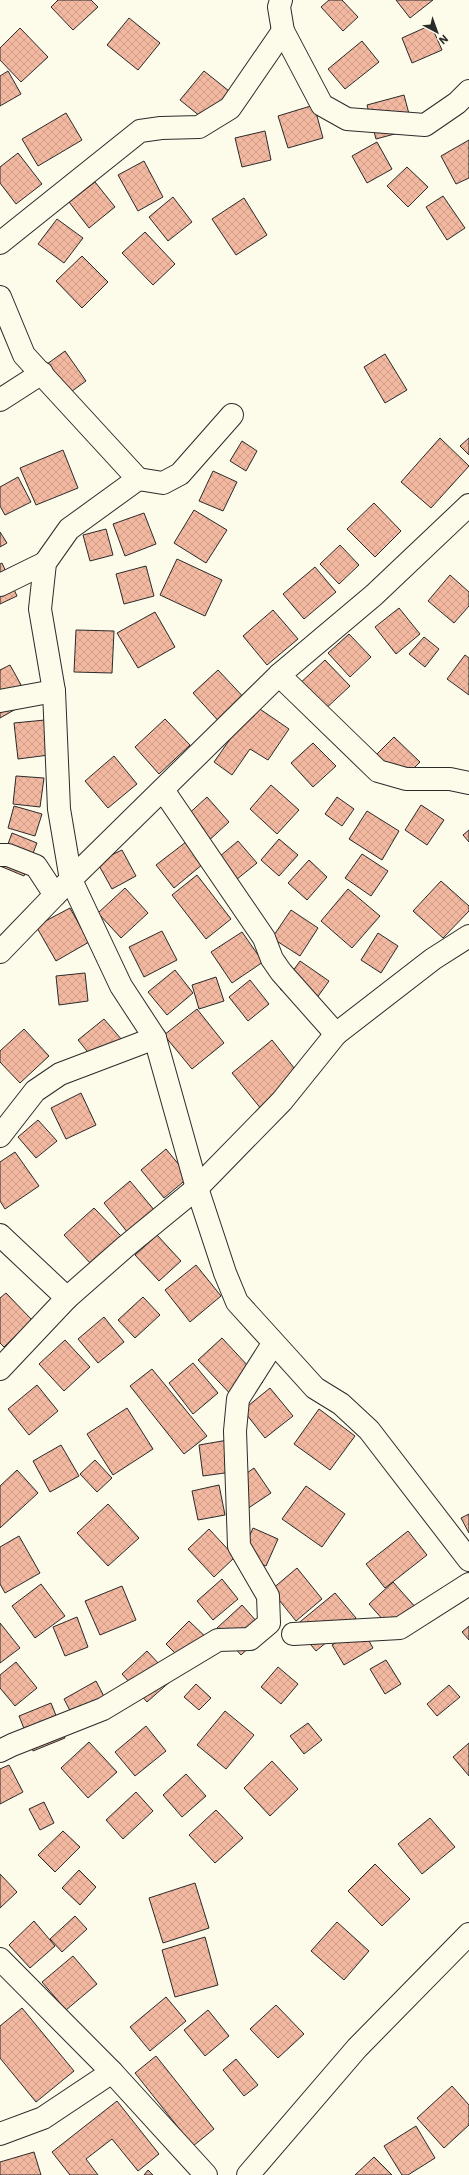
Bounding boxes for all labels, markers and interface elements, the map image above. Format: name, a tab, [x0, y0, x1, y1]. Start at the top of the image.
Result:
north arrow	[417, 12, 457, 52]
text: N	[436, 32, 451, 47]

